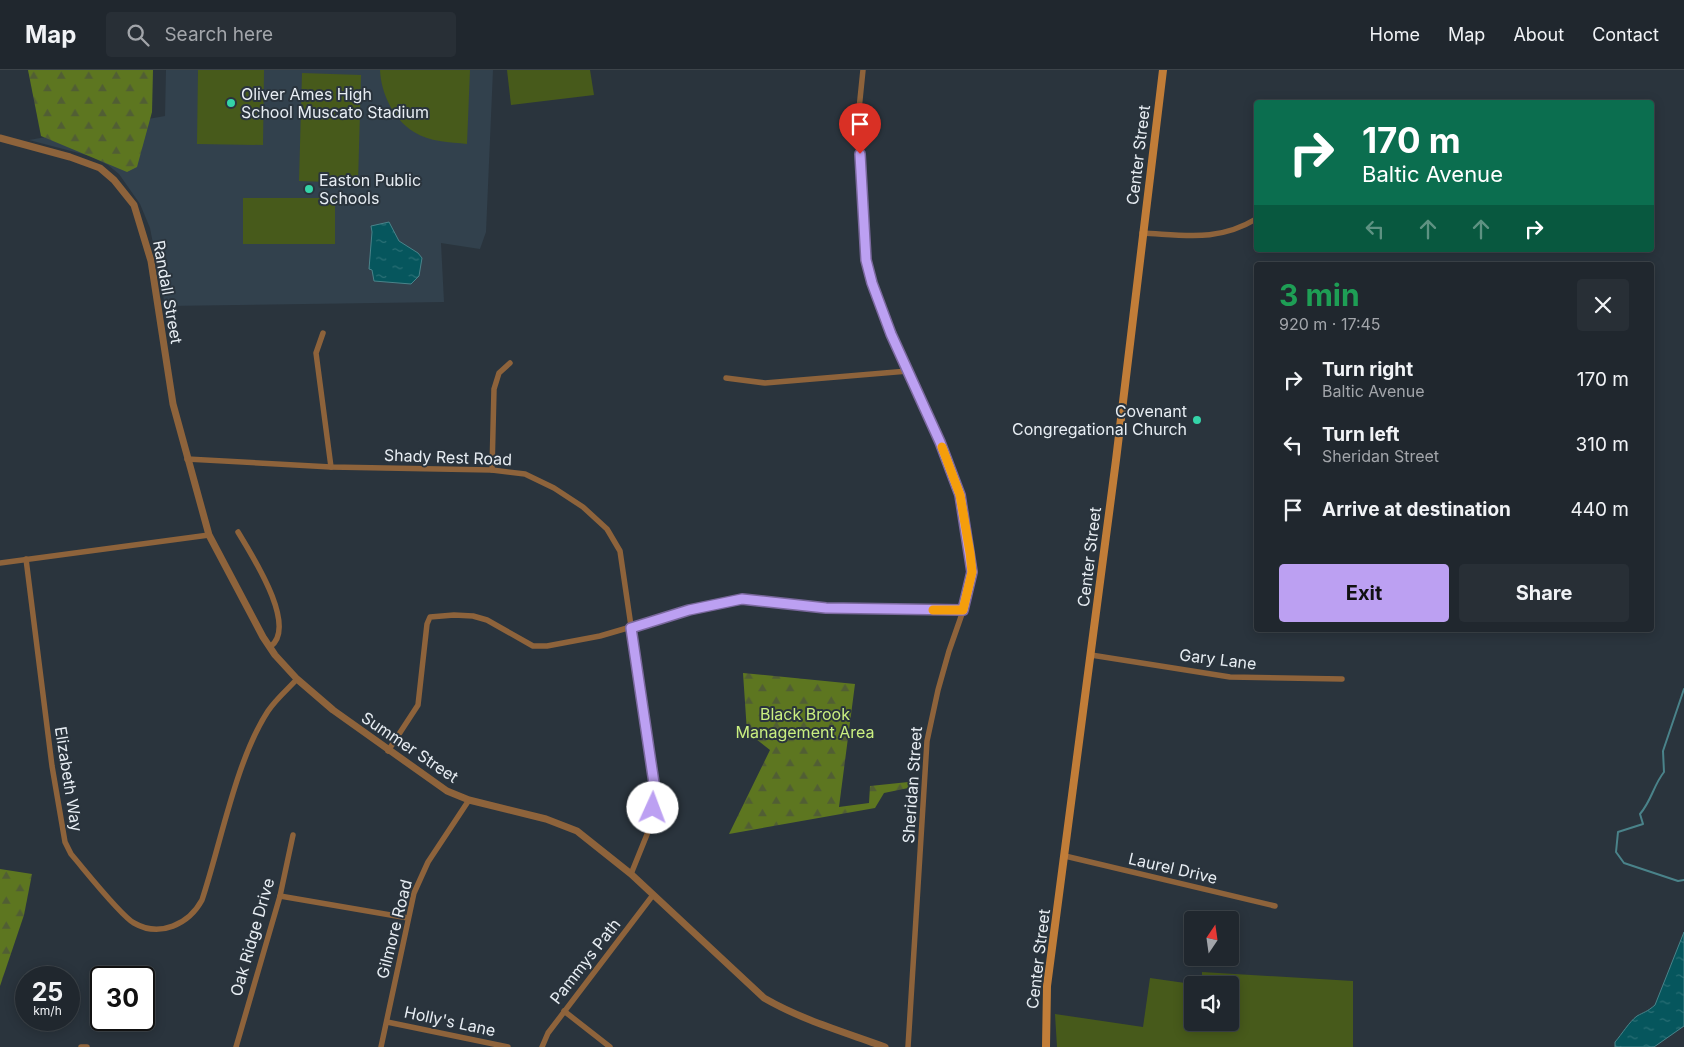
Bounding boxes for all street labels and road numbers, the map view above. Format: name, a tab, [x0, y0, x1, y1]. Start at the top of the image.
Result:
street label: Center Street	[1122, 104, 1154, 206]
street label: Randall Street	[149, 239, 187, 345]
street label: Shady Rest Road	[384, 445, 512, 469]
street label: Center Street	[1073, 506, 1105, 608]
street label: Gary Lane	[1178, 644, 1258, 674]
street label: Summer Street	[358, 707, 462, 787]
street label: Elizabeth Way	[51, 725, 87, 833]
street label: Sheridan Street	[898, 726, 926, 844]
street label: Laurel Drive	[1127, 848, 1219, 888]
street label: Oak Ridge Drive	[226, 876, 278, 998]
street label: Gilmore Road	[372, 877, 416, 981]
street label: Center Street	[1022, 908, 1054, 1010]
street label: Pammys Path	[545, 914, 625, 1008]
street label: Holly's Lane	[403, 1002, 497, 1040]

